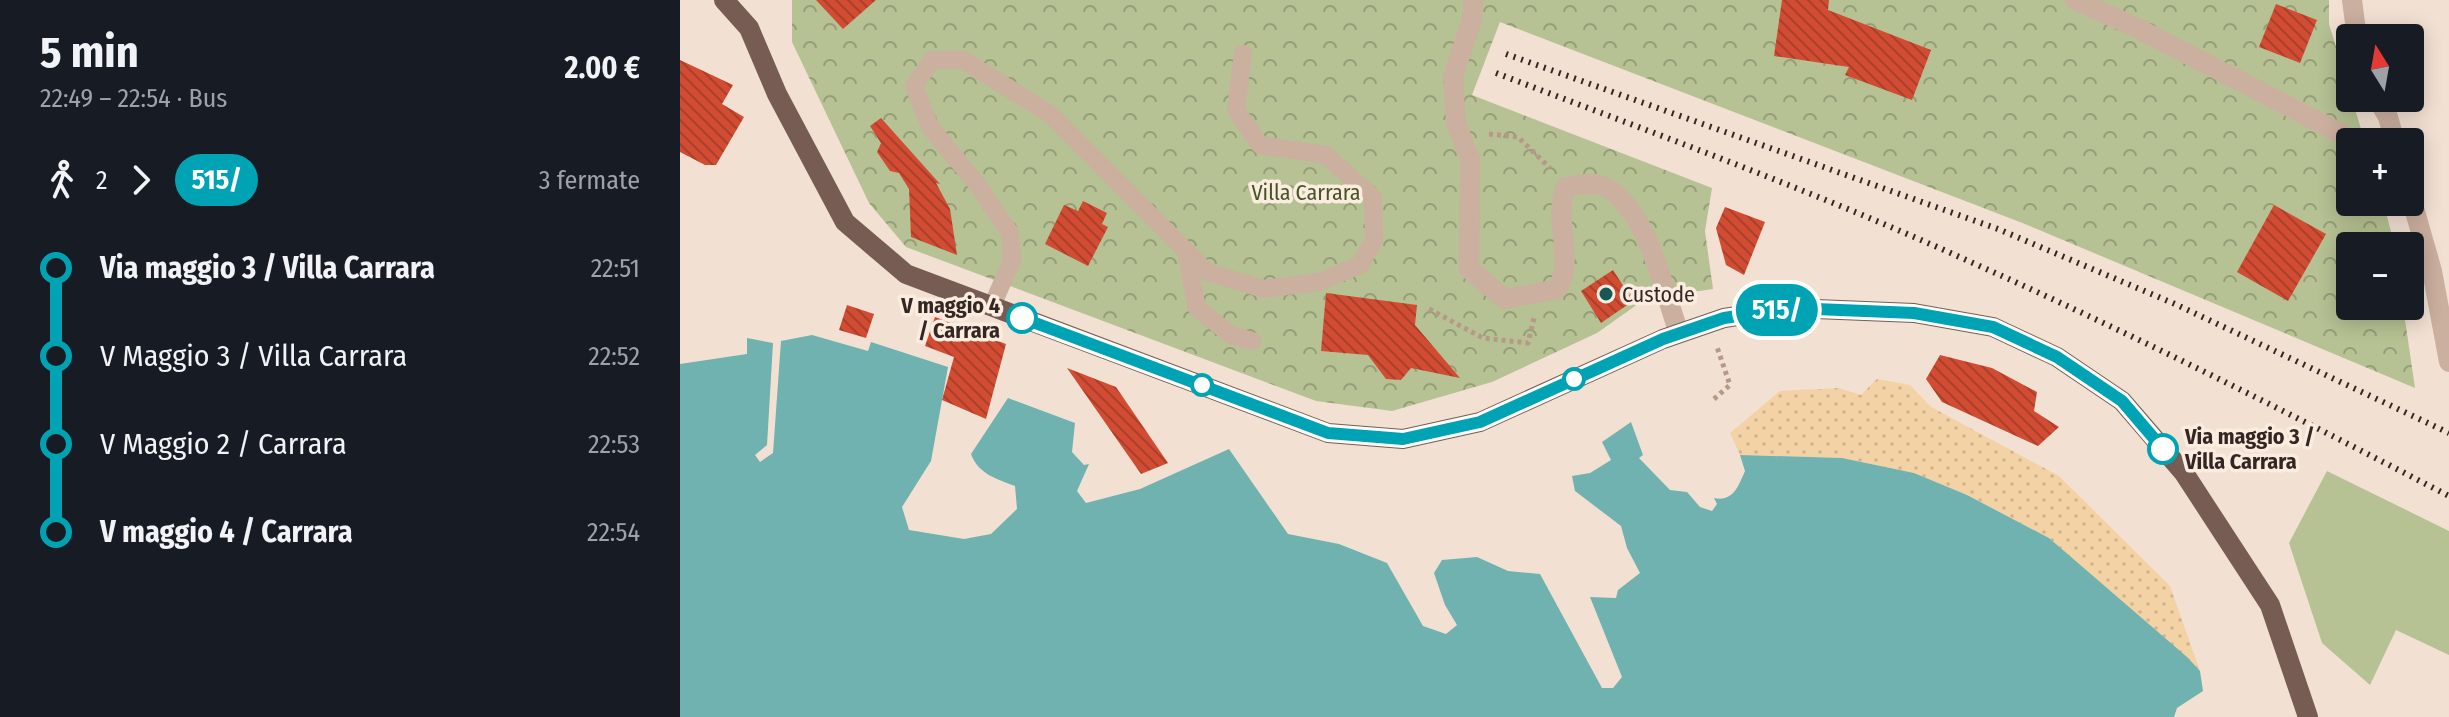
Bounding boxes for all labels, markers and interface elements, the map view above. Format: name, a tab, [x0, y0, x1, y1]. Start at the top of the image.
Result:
north arrow	[2336, 24, 2424, 112]
map controls	[2336, 24, 2424, 320]
text: 5 min	[40, 26, 139, 79]
text: 2.00 €	[565, 50, 640, 86]
text: 22:49 – 22:54 · Bus	[40, 83, 227, 114]
button: +	[2336, 128, 2424, 216]
icon: walk	[40, 158, 84, 202]
icon: forward	[119, 158, 163, 202]
text: 515/	[191, 163, 242, 196]
text: 2	[96, 165, 107, 196]
text: 3 fermate	[539, 165, 640, 196]
park label: Villa Carrara	[1251, 179, 1361, 206]
button: −	[2336, 232, 2424, 320]
text: Via maggio 3 / Villa Carrara	[100, 250, 435, 286]
text: 22:51	[591, 253, 640, 284]
place label: Custode	[1622, 281, 1695, 308]
line badge: 515/	[1721, 284, 1833, 336]
marker: Custode	[1597, 285, 1615, 303]
place label: V maggio 4 / Carrara	[900, 292, 1000, 344]
text: 515/	[1752, 293, 1802, 326]
marker: V maggio 4 / Carrara	[1007, 303, 1037, 333]
text: V Maggio 3 / Villa Carrara	[100, 338, 407, 374]
text: 22:52	[588, 341, 640, 372]
unlabelled marker	[1563, 368, 1585, 390]
unlabelled marker	[1191, 374, 1213, 396]
place label: Via maggio 3 / Villa Carrara	[2184, 423, 2314, 475]
text: V Maggio 2 / Carrara	[100, 426, 347, 462]
text: 22:53	[588, 429, 640, 460]
marker: Via maggio 3 / Villa Carrara	[2148, 434, 2178, 464]
text: V maggio 4 / Carrara	[100, 514, 353, 550]
text: 22:54	[587, 517, 640, 548]

